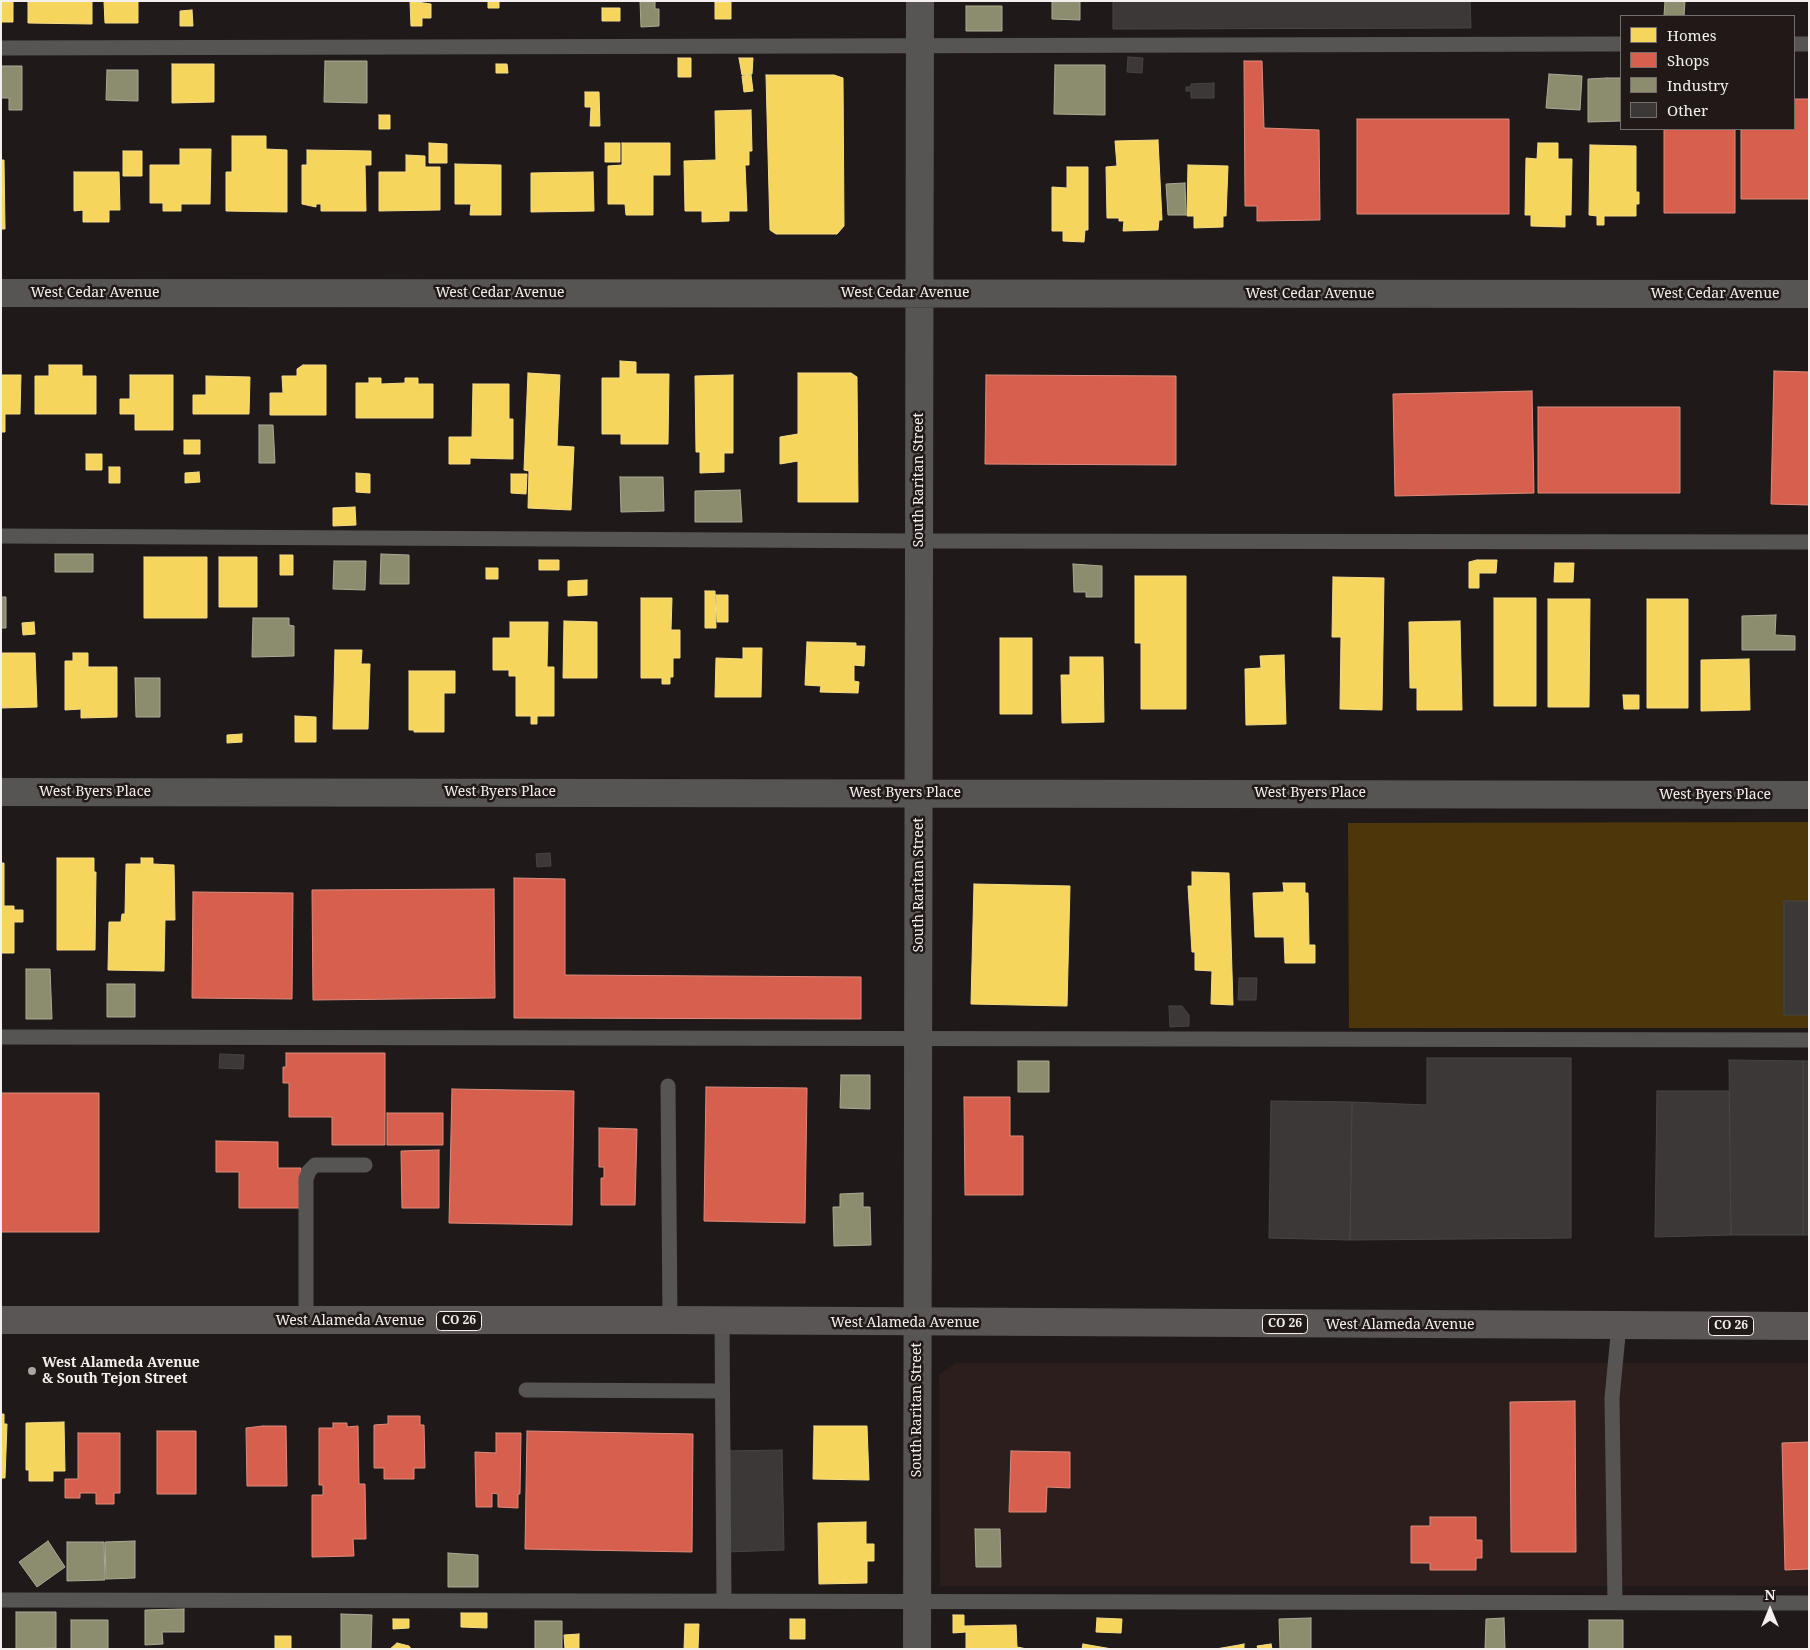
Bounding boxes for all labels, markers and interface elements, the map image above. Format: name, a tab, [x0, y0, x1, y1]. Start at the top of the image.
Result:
legend	[1620, 15, 1795, 130]
text: Homes	[1667, 25, 1717, 45]
text: Shops	[1667, 50, 1709, 70]
text: Industry	[1667, 75, 1729, 95]
text: Other	[1667, 100, 1708, 120]
street label: West Cedar Avenue	[30, 285, 160, 301]
street label: West Cedar Avenue	[435, 285, 565, 301]
street label: West Cedar Avenue	[840, 285, 970, 301]
street label: West Cedar Avenue	[1245, 286, 1375, 302]
street label: West Cedar Avenue	[1650, 286, 1780, 302]
street label: South Raritan Street	[911, 413, 927, 547]
street label: West Byers Place	[39, 784, 151, 800]
street label: West Byers Place	[444, 784, 556, 800]
street label: West Byers Place	[849, 785, 961, 801]
street label: West Byers Place	[1254, 785, 1366, 801]
street label: West Byers Place	[1659, 787, 1771, 803]
street label: South Raritan Street	[911, 818, 927, 952]
road number: CO 26	[436, 1312, 482, 1330]
street label: West Alameda Avenue	[275, 1313, 425, 1329]
street label: West Alameda Avenue	[830, 1315, 980, 1331]
road number: CO 26	[1262, 1315, 1308, 1334]
road number: CO 26	[1708, 1316, 1754, 1335]
street label: West Alameda Avenue	[1325, 1317, 1475, 1333]
street label: South Raritan Street	[909, 1343, 925, 1477]
place label: West Alameda Avenue & South Tejon Street	[42, 1355, 200, 1388]
marker: West Alameda Avenue & South Tejon Street	[26, 1365, 38, 1377]
north arrow	[1745, 1585, 1795, 1635]
text: N	[1764, 1585, 1776, 1604]

